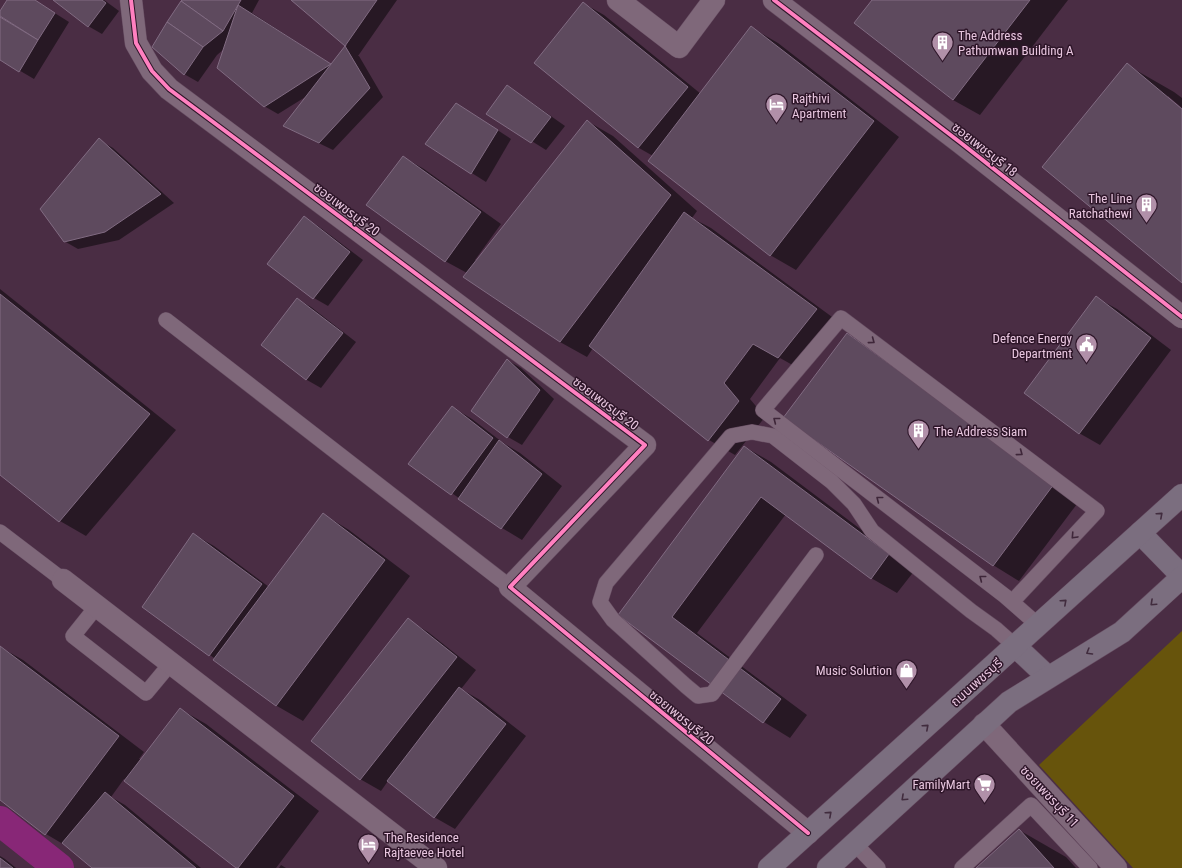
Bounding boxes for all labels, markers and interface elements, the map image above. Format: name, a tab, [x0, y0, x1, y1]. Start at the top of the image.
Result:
place label: The Address Pathumwan Building A	[958, 28, 1074, 58]
building icon: The Address Pathumwan Building A	[930, 29, 956, 62]
place label: Rajthivi Apartment	[792, 91, 846, 121]
hotel icon: Rajthivi Apartment	[763, 92, 789, 125]
street label: ซอยเพชรบุรี 18	[949, 119, 1020, 179]
street label: ซอยเพชรบุรี 20	[311, 180, 383, 239]
place label: The Line Ratchathewi	[1069, 191, 1132, 221]
building icon: The Line Ratchathewi	[1134, 192, 1160, 225]
place label: Defence Energy Department	[993, 331, 1073, 361]
public building icon: Defence Energy Department	[1074, 332, 1100, 365]
one-way arrow	[867, 336, 874, 343]
street label: ซอยเพชรบุรี 20	[570, 374, 642, 433]
one-way arrow	[773, 417, 780, 424]
building icon: The Address Siam	[906, 418, 932, 451]
place label: The Address Siam	[934, 424, 1027, 439]
one-way arrow	[1016, 448, 1023, 455]
one-way arrow	[876, 497, 883, 504]
one-way arrow	[1156, 512, 1163, 519]
one-way arrow	[1072, 531, 1079, 539]
one-way arrow	[979, 576, 986, 583]
one-way arrow	[1151, 598, 1158, 605]
one-way arrow	[1059, 599, 1067, 607]
one-way arrow	[1086, 648, 1093, 655]
street label: ถนนเพชรบุรี	[948, 655, 1005, 709]
shop icon: Music Solution	[894, 657, 920, 690]
place label: Music Solution	[816, 663, 892, 678]
street label: ซอยเพชรบุรี 20	[646, 687, 717, 748]
one-way arrow	[921, 724, 929, 731]
street label: ซอยเพชรบุรี 11	[1017, 763, 1082, 830]
supermarket icon: FamilyMart	[972, 771, 998, 804]
place label: FamilyMart	[912, 777, 970, 792]
one-way arrow	[901, 794, 909, 801]
one-way arrow	[824, 811, 832, 818]
place label: The Residence Rajtaevee Hotel	[384, 830, 464, 860]
hotel icon: The Residence Rajtaevee Hotel	[356, 831, 382, 864]

